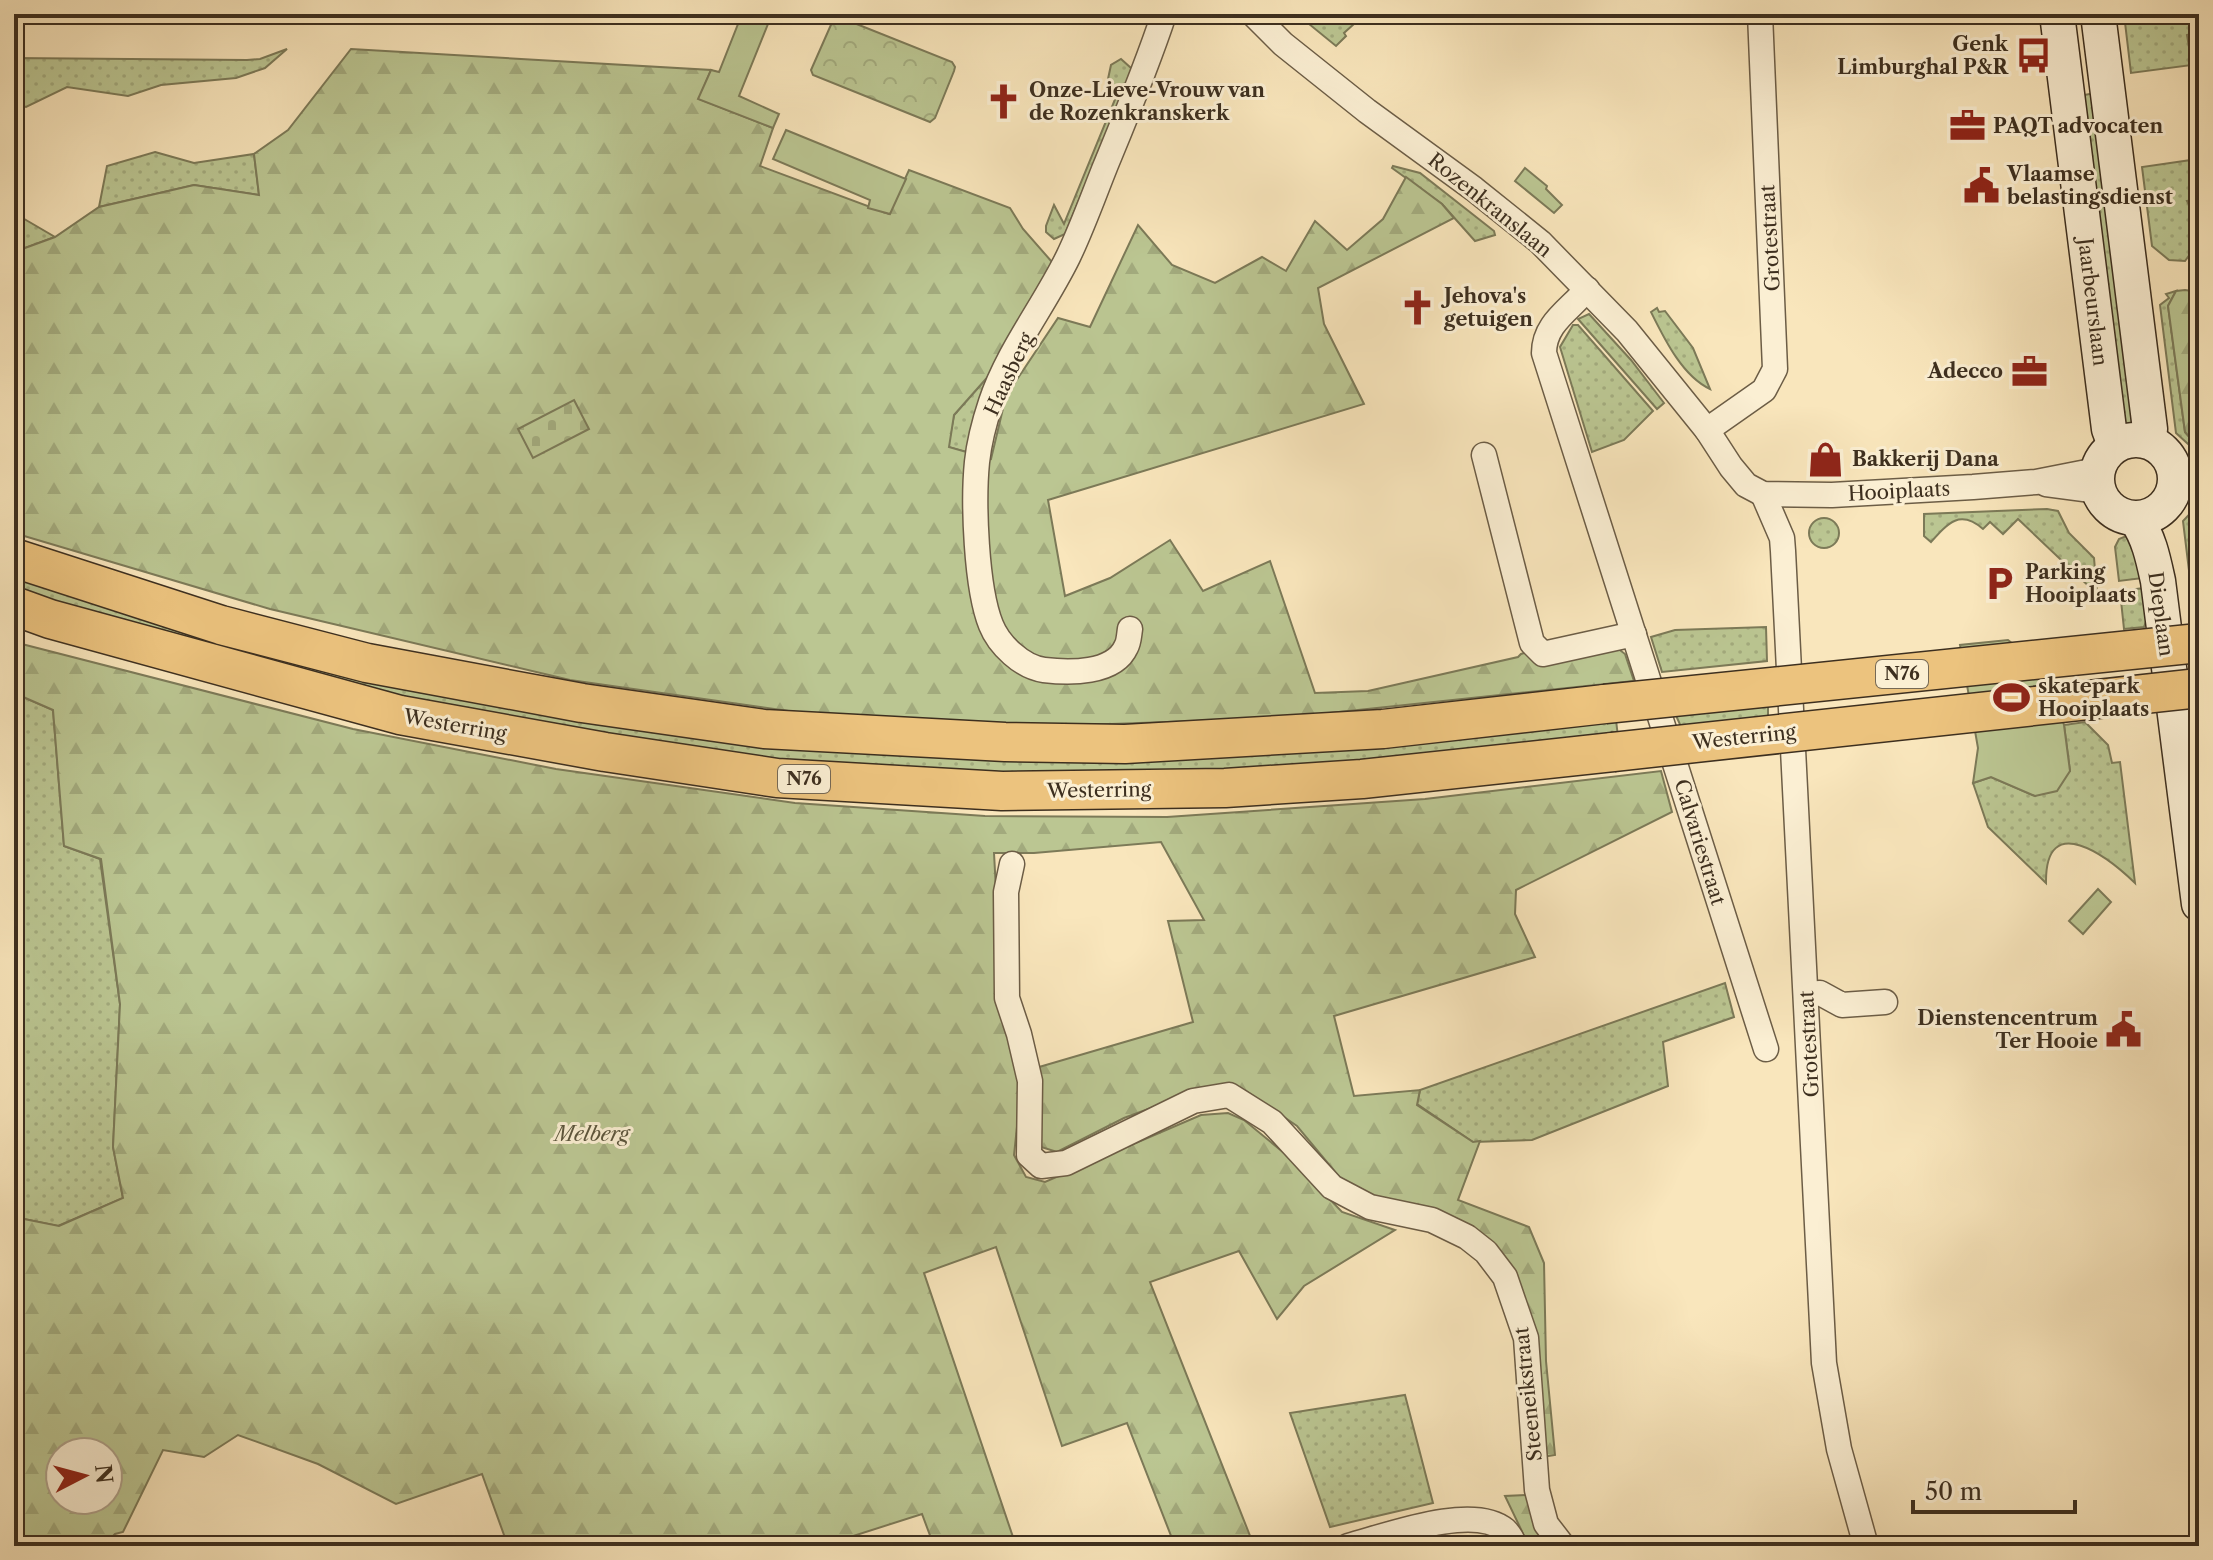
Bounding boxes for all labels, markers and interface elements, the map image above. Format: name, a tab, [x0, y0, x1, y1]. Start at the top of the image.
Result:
place label: Genk Limburghal P&R	[1837, 32, 2010, 79]
bus stop icon: Genk Limburghal P&R	[2015, 36, 2053, 74]
place label: Onze-Lieve-Vrouw van de Rozenkranskerk	[1029, 78, 1265, 125]
church icon: Onze-Lieve-Vrouw van de Rozenkranskerk	[984, 83, 1022, 121]
office icon: PAQT advocaten	[1948, 107, 1986, 145]
place label: PAQT advocaten	[1993, 114, 2163, 138]
street label: Rozenkranslaan	[1423, 148, 1557, 262]
place label: Vlaamse belastingsdienst	[2006, 162, 2173, 209]
public building icon: Vlaamse belastingsdienst	[1962, 166, 2000, 204]
street label: Grotestraat	[1755, 184, 1785, 292]
street label: Jaarbeurslaan	[2073, 234, 2113, 368]
place label: Jehova's getuigen	[1440, 284, 1533, 331]
church icon: Jehova's getuigen	[1399, 289, 1437, 327]
street label: Haasberg	[979, 328, 1039, 419]
office icon: Adecco	[2010, 352, 2048, 390]
place label: Adecco	[1927, 359, 2003, 383]
shop icon: Bakkerij Dana	[1807, 440, 1845, 478]
place label: Bakkerij Dana	[1852, 447, 1999, 471]
street label: Hooiplaats	[1847, 476, 1951, 506]
place label: Parking Hooiplaats	[2025, 560, 2136, 607]
parking icon: Parking Hooiplaats	[1980, 565, 2018, 603]
street label: Dieplaan	[2143, 570, 2179, 658]
road number: N76	[1876, 660, 1928, 688]
place label: skatepark Hooiplaats	[2038, 674, 2149, 721]
sports icon: skatepark Hooiplaats	[1993, 679, 2031, 717]
street label: Westerring	[401, 704, 509, 746]
street label: Westerring	[1690, 720, 1798, 754]
road number: N76	[778, 765, 830, 793]
street label: Calvariestraat	[1669, 776, 1731, 908]
street label: Westerring	[1046, 777, 1152, 803]
street label: Grotestraat	[1794, 990, 1824, 1098]
place label: Dienstencentrum Ter Hooie	[1917, 1006, 2098, 1053]
public building icon: Dienstencentrum Ter Hooie	[2105, 1010, 2143, 1048]
park label: Melberg	[553, 1122, 631, 1146]
street label: Steeneikstraat	[1509, 1326, 1547, 1462]
north arrow	[44, 1436, 124, 1516]
text: N	[89, 1463, 118, 1485]
scale bar	[1913, 1464, 2075, 1514]
text: 50 m	[1925, 1477, 1982, 1506]

